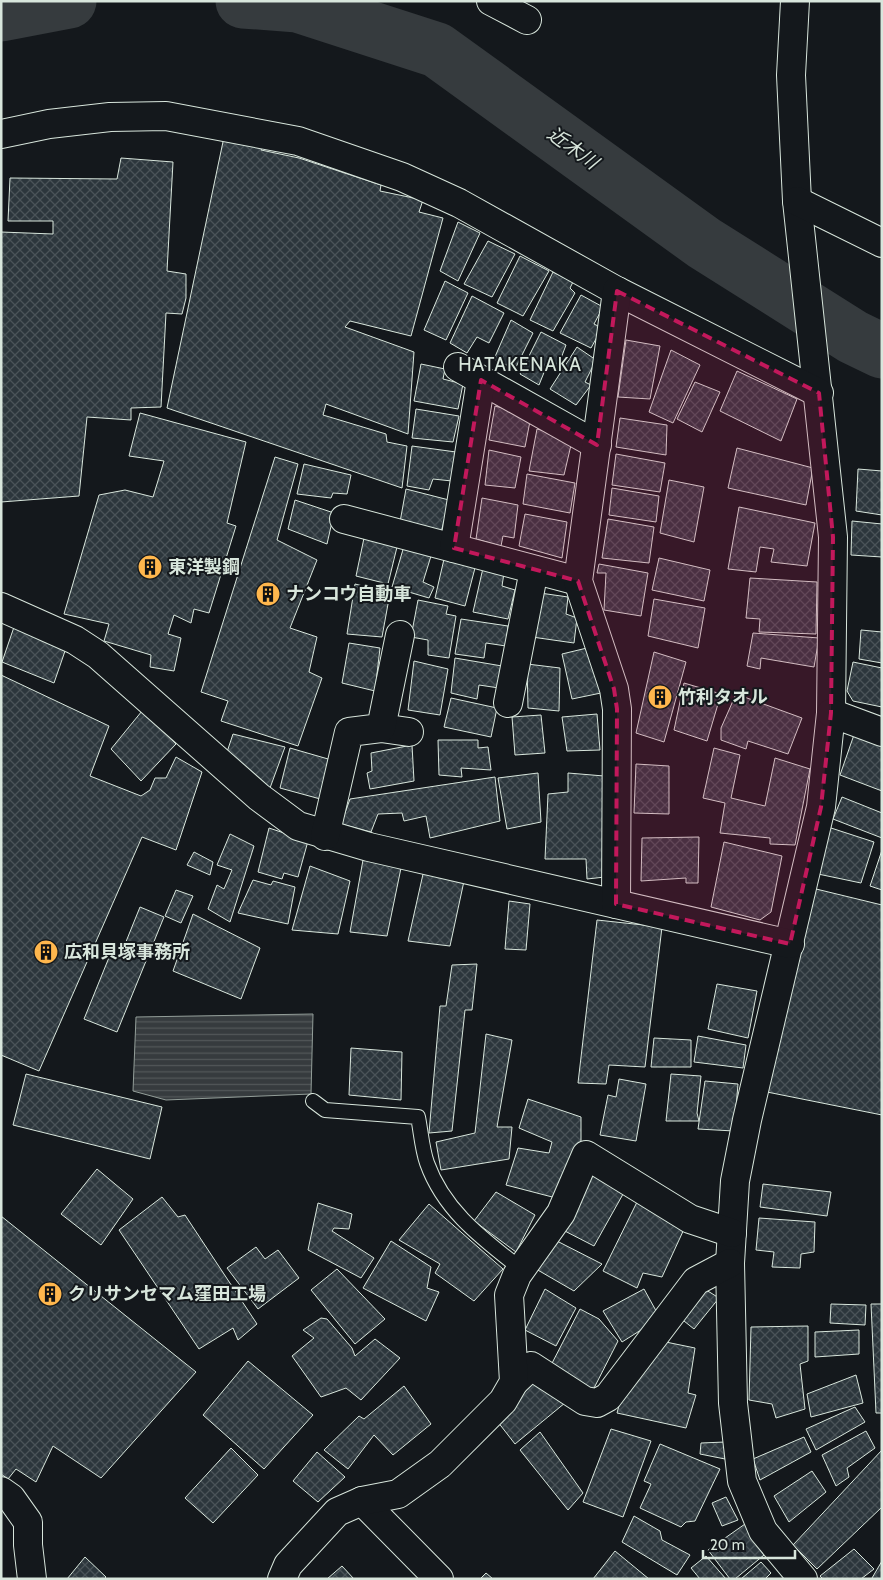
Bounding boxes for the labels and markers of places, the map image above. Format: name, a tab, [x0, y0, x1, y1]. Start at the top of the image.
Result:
building icon: 東洋製鋼	[137, 554, 163, 580]
place label: 東洋製鋼	[168, 556, 240, 578]
building icon: ナンコウ自動車	[255, 581, 281, 607]
place label: ナンコウ自動車	[286, 583, 411, 605]
building icon: 竹利タオル	[647, 684, 673, 710]
place label: 竹利タオル	[678, 686, 768, 708]
building icon: 広和貝塚事務所	[33, 939, 59, 965]
place label: 広和貝塚事務所	[64, 941, 190, 963]
building icon: クリサンセマム窪田工場	[37, 1281, 63, 1307]
place label: クリサンセマム窪田工場	[68, 1283, 266, 1305]

